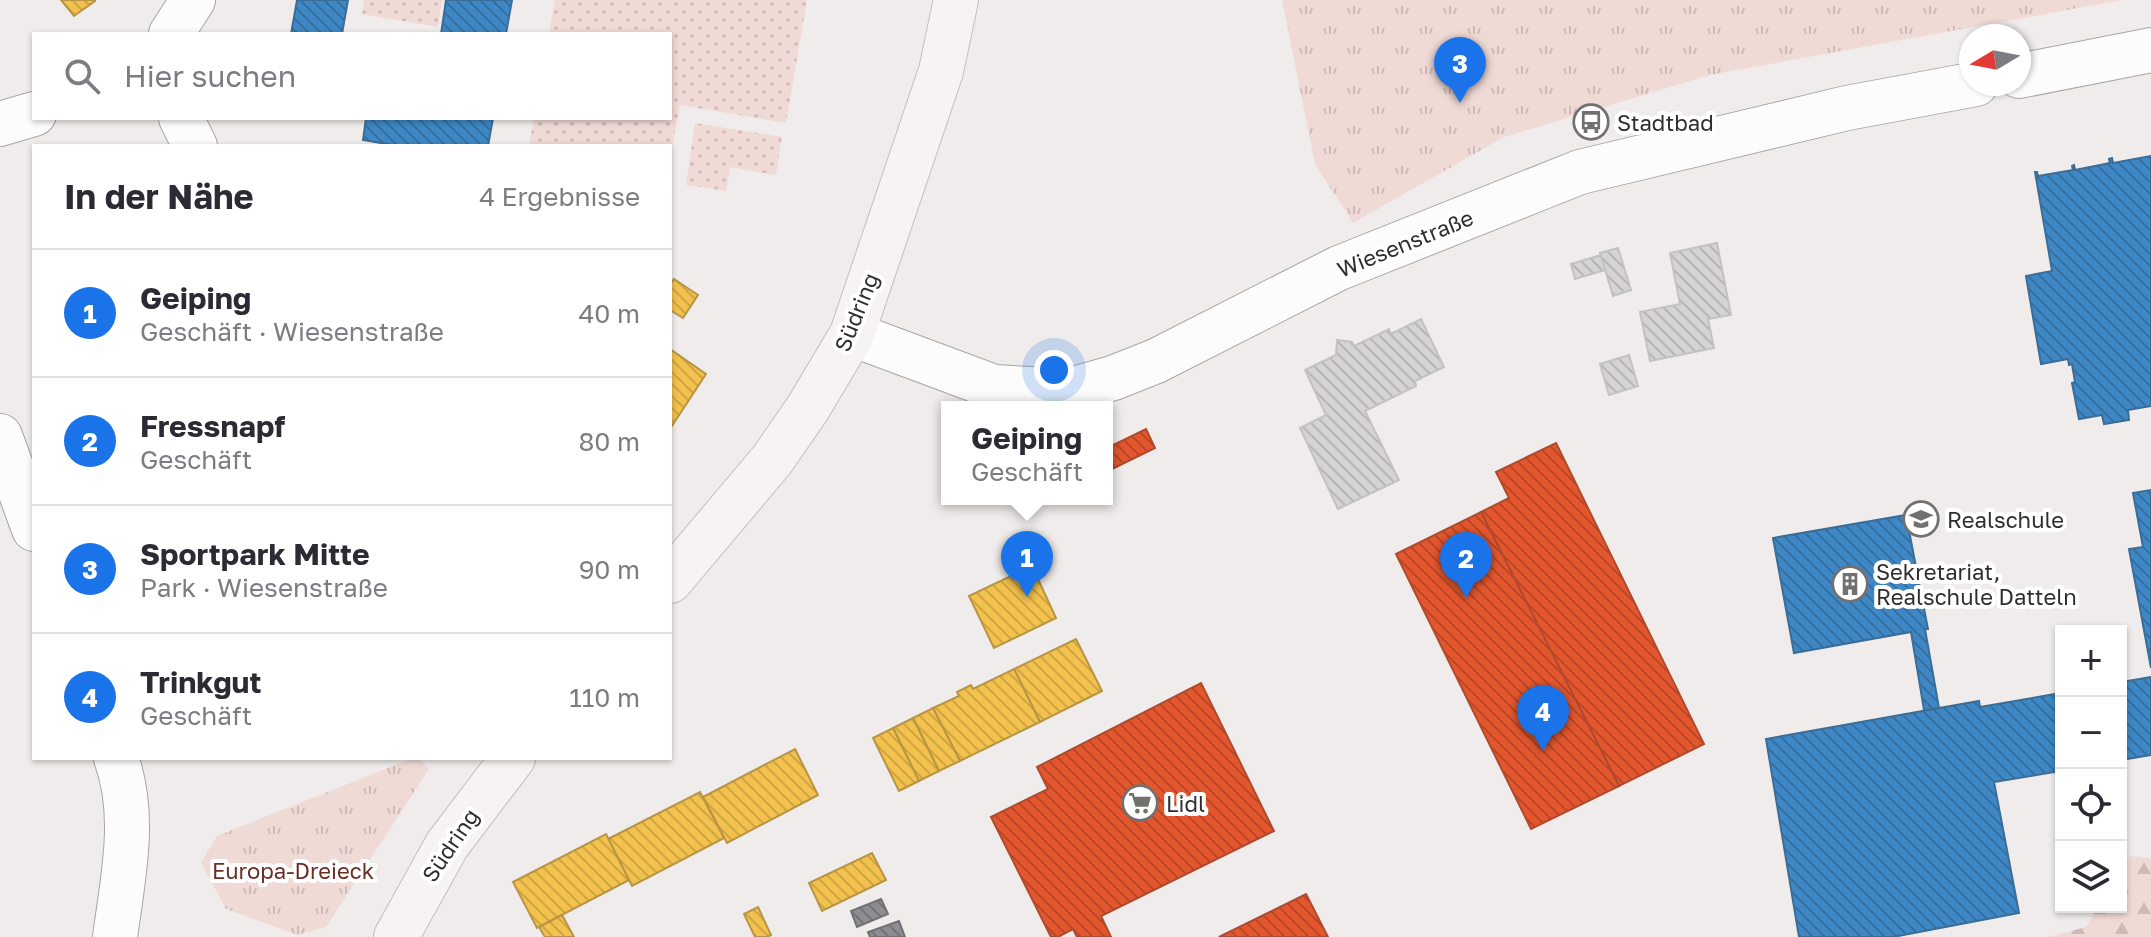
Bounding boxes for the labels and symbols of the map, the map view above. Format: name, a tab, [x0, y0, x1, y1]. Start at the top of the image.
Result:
north arrow	[1959, 24, 2031, 96]
pin: 3	[1434, 37, 1486, 103]
bus stop icon: Stadtbad	[1572, 103, 1610, 141]
place label: Stadtbad	[1617, 109, 1714, 136]
street label: Wiesenstraße	[1333, 203, 1477, 283]
street label: Südring	[828, 269, 884, 355]
your location	[1034, 350, 1074, 390]
school or university icon: Realschule	[1902, 500, 1940, 538]
place label: Realschule	[1947, 506, 2064, 533]
pin: 1	[1001, 531, 1053, 597]
pin: 2	[1440, 532, 1492, 598]
place label: Sekretariat, Realschule Datteln	[1876, 558, 2077, 610]
building icon: Sekretariat, Realschule Datteln	[1831, 565, 1869, 603]
pin: 4	[1517, 685, 1569, 751]
supermarket icon: Lidl	[1121, 784, 1159, 822]
place label: Lidl	[1166, 790, 1205, 817]
street label: Südring	[416, 803, 484, 887]
park label: Europa-Dreieck	[212, 857, 374, 884]

